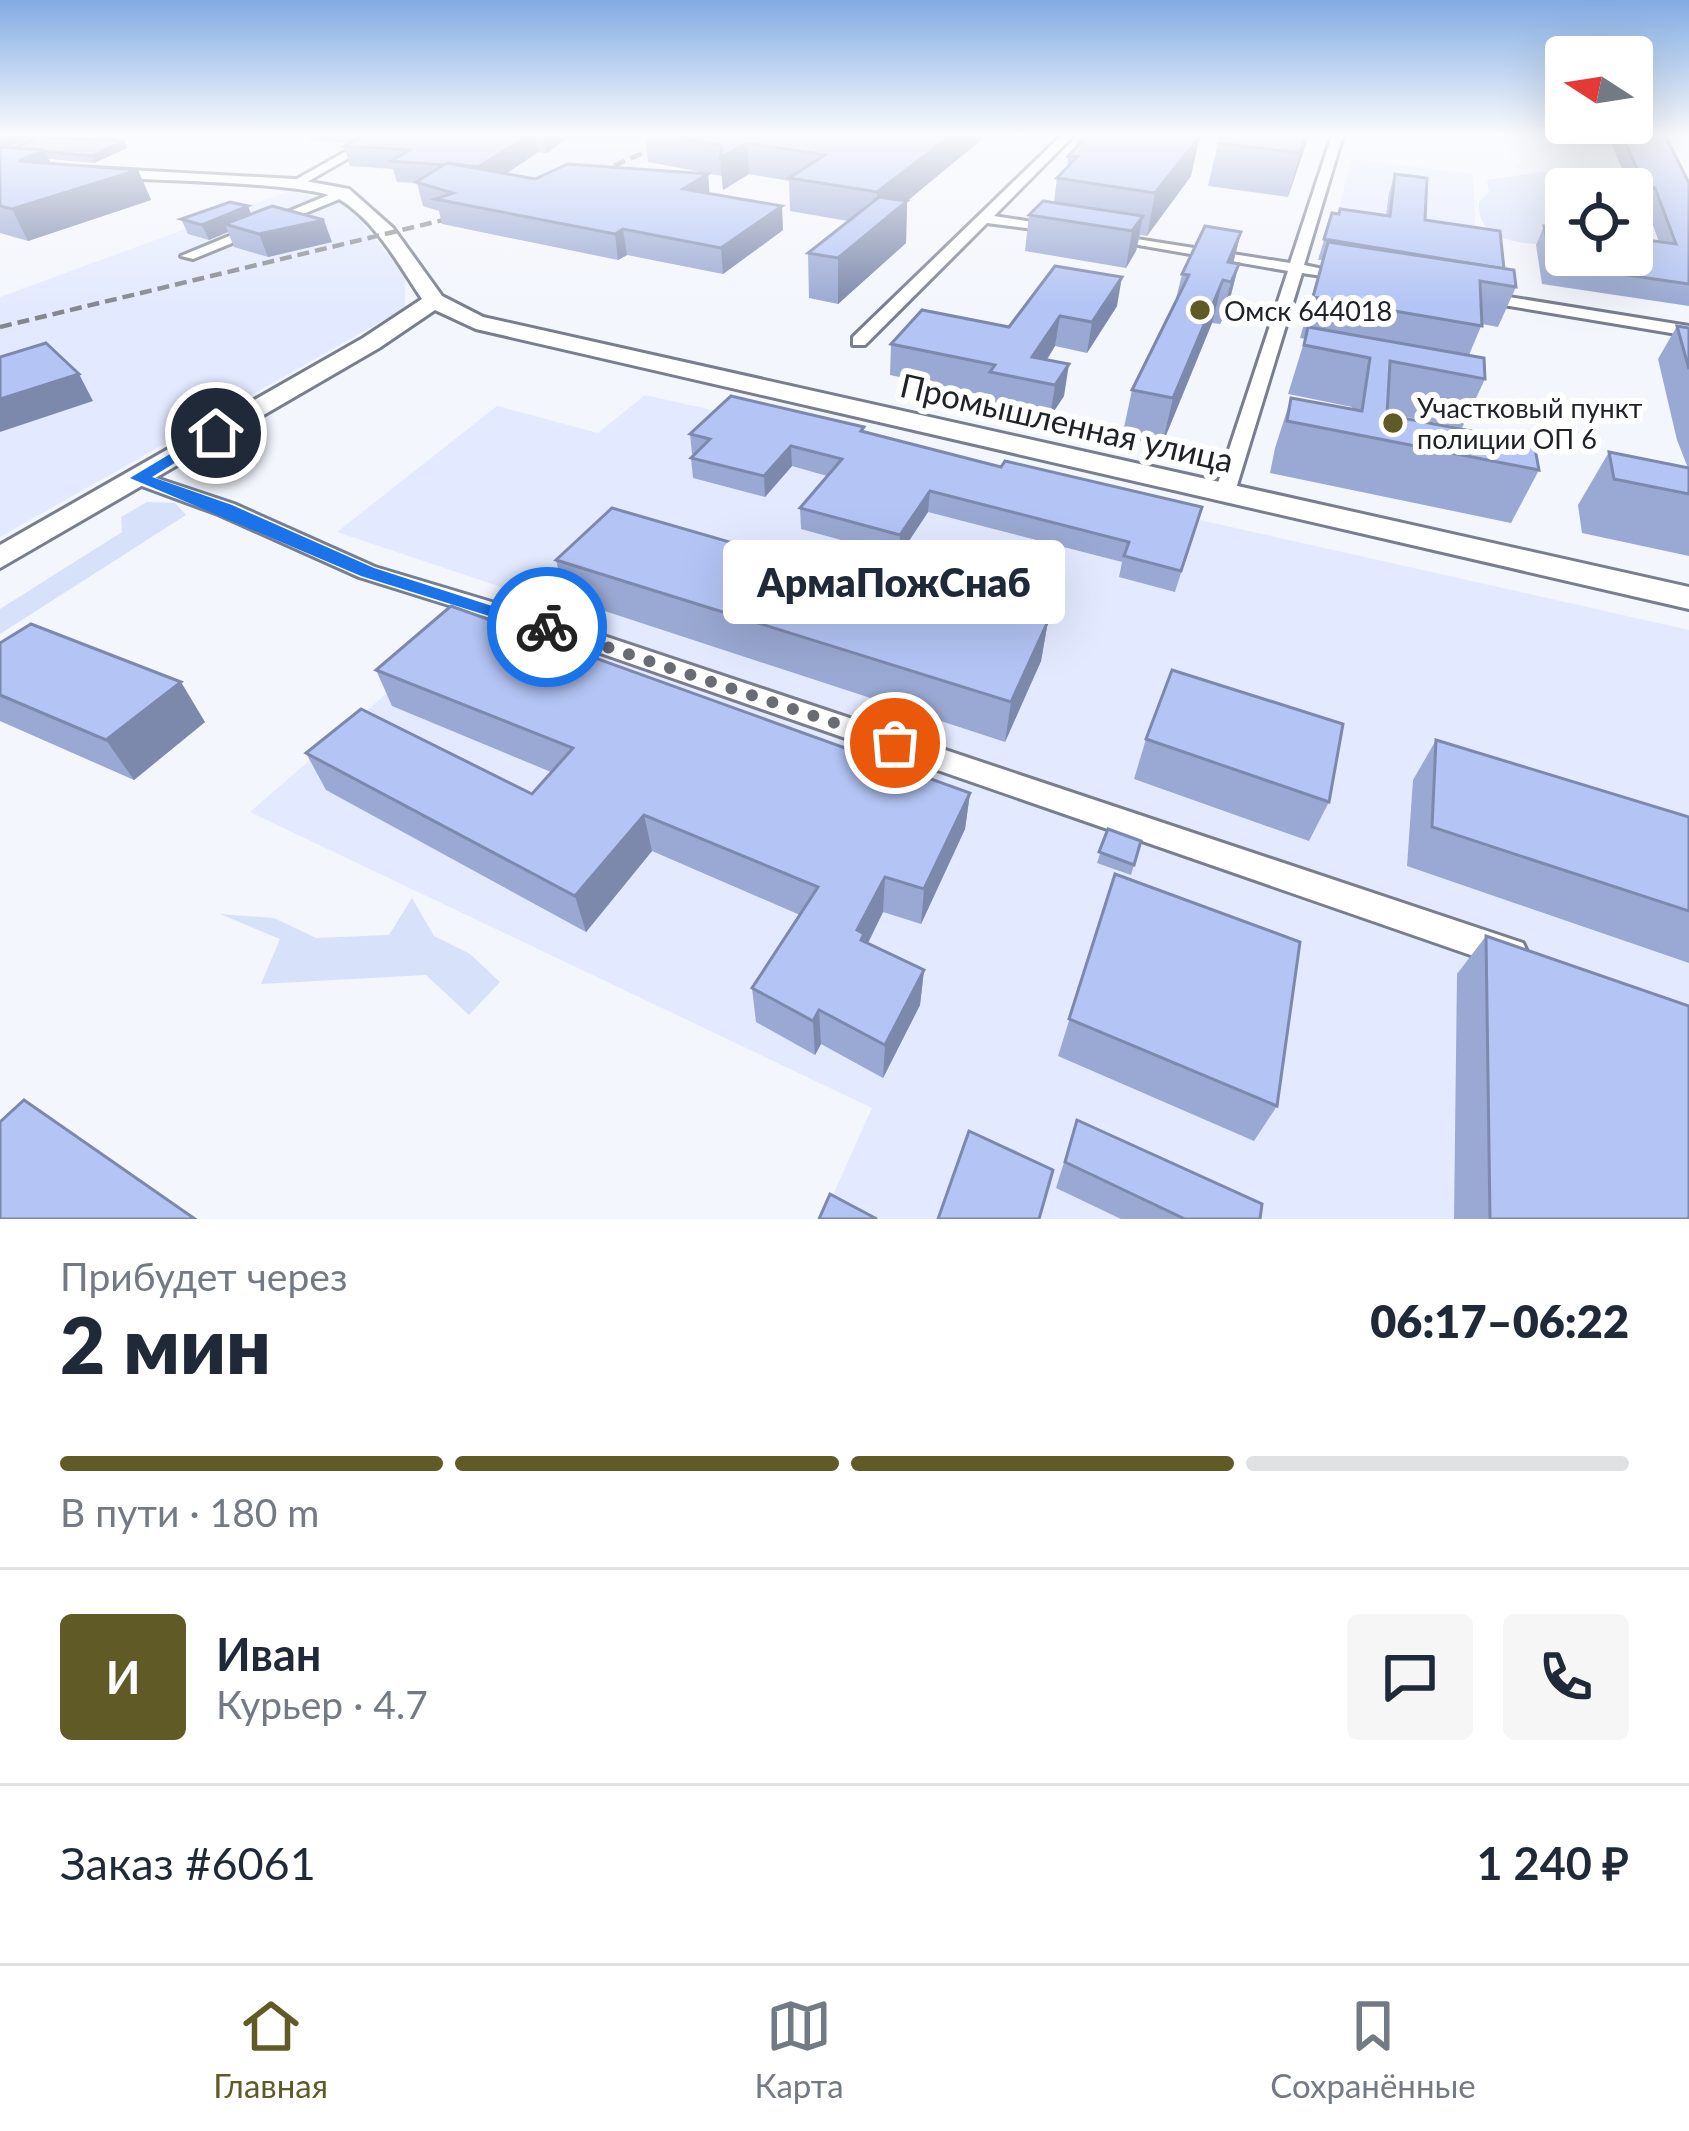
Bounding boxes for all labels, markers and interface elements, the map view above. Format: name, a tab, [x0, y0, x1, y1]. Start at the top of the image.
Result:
north arrow	[1545, 36, 1653, 144]
map controls	[1545, 36, 1653, 276]
button: locate	[1545, 168, 1653, 276]
place label: Омск 644018	[1224, 294, 1392, 327]
marker: Омск 644018	[1187, 297, 1213, 323]
street label: Промышленная улица	[897, 364, 1237, 480]
pin	[165, 382, 267, 484]
place label: Участковый пункт полиции ОП 6	[1417, 391, 1643, 455]
icon: home	[183, 400, 249, 466]
marker: Участковый пункт полиции ОП 6	[1380, 410, 1406, 436]
callout: АрмаПожСнаб	[724, 539, 1066, 623]
text: АрмаПожСнаб	[757, 559, 1031, 605]
courier	[487, 567, 607, 687]
icon: bike	[514, 594, 580, 660]
pin	[844, 692, 946, 794]
icon: bag	[862, 710, 928, 776]
text: Прибудет через	[60, 1253, 347, 1299]
text: 06:17–06:22	[1370, 1294, 1629, 1348]
text: 2 мин	[60, 1297, 271, 1391]
text: В пути · 180 m	[60, 1489, 319, 1535]
button: chat	[1347, 1614, 1473, 1740]
button: phone	[1503, 1614, 1629, 1740]
text: Иван	[216, 1627, 321, 1681]
text: И	[106, 1650, 140, 1704]
text: Курьер · 4.7	[216, 1681, 428, 1727]
text: Заказ #6061	[60, 1836, 316, 1890]
text: 1 240 ₽	[1477, 1836, 1629, 1890]
tab: Главная	[213, 1993, 328, 2105]
tab: Карта	[755, 1993, 844, 2105]
tab: Сохранённые	[1270, 1993, 1476, 2105]

